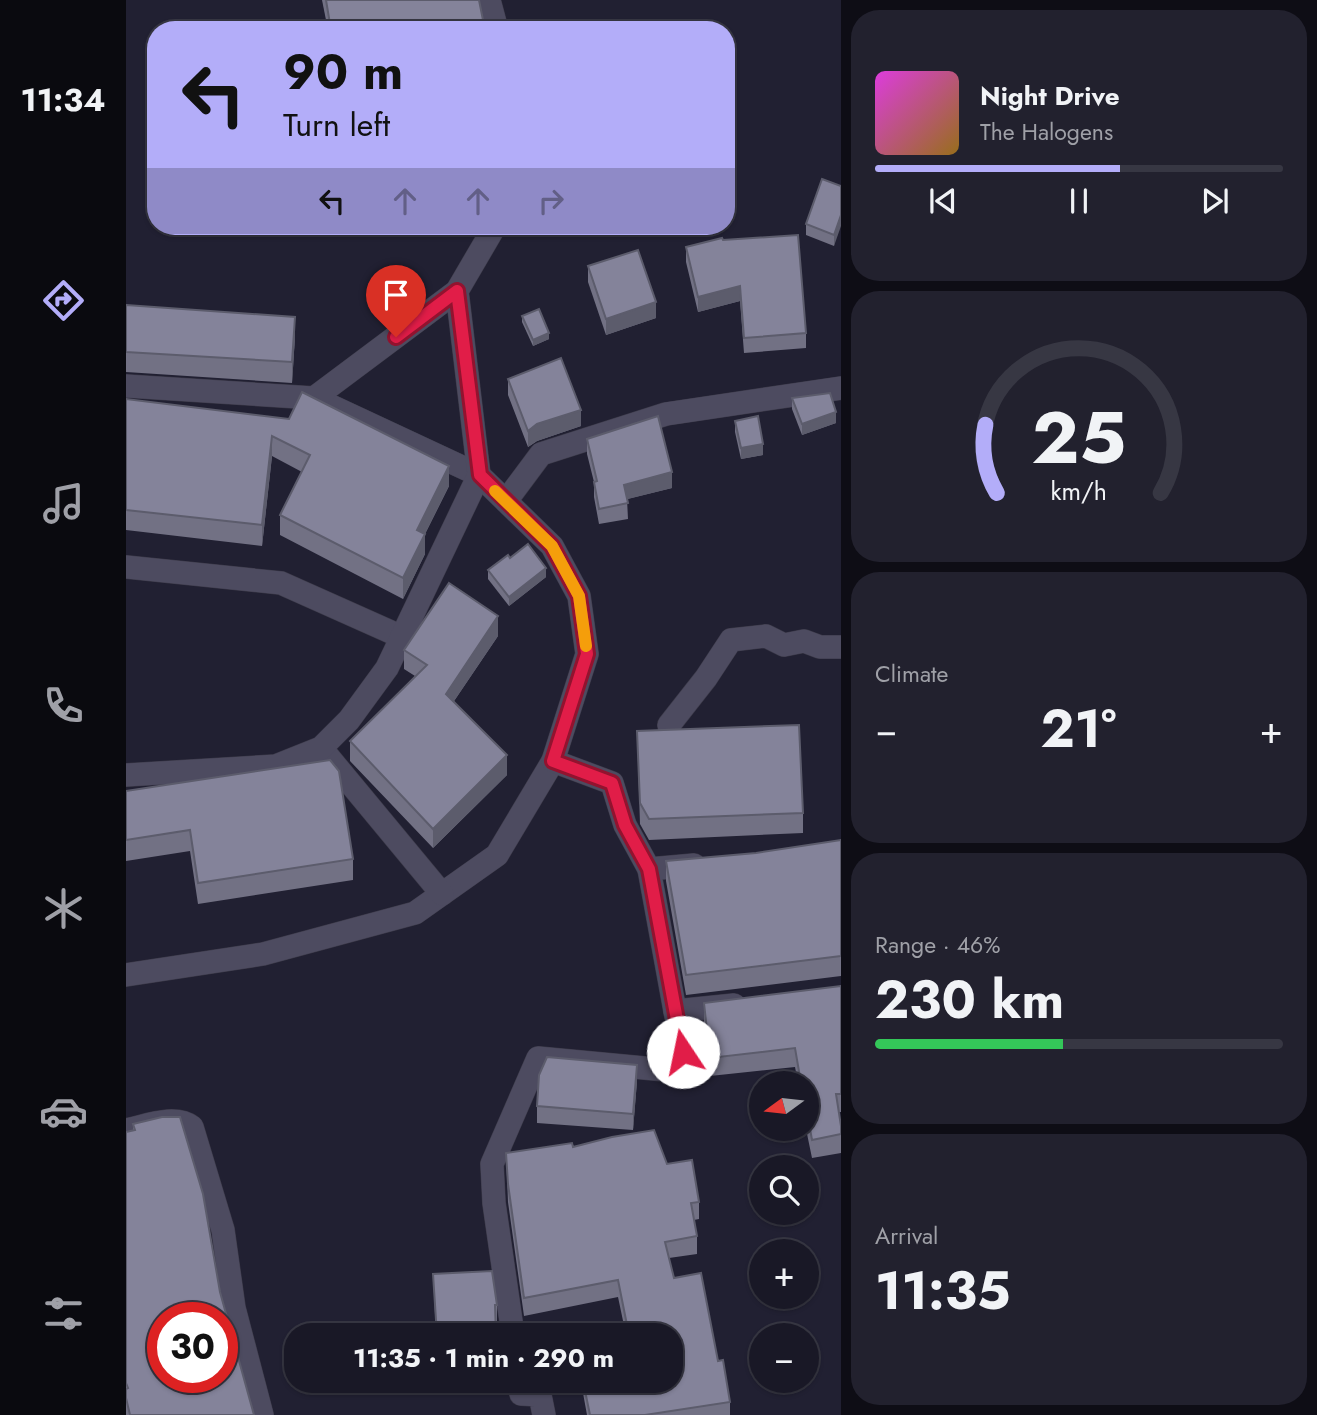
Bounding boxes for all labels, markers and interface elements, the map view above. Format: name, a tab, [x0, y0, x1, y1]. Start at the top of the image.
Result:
text: 90 m	[283, 37, 403, 107]
icon: left	[168, 49, 259, 140]
text: 11:34	[20, 77, 106, 123]
text: Night Drive	[980, 77, 1120, 115]
text: Turn left	[283, 102, 390, 148]
text: The Halogens	[980, 115, 1113, 149]
icon: left	[313, 182, 351, 220]
icon: ahead	[386, 182, 424, 220]
icon: ahead	[459, 182, 497, 220]
icon: right	[532, 182, 570, 220]
icon: previous	[924, 182, 962, 220]
icon: pause	[1060, 182, 1098, 220]
icon: next	[1196, 182, 1234, 220]
pin	[366, 265, 426, 337]
icon: directions	[39, 276, 88, 325]
icon: arrive	[377, 276, 415, 314]
text: 25	[1032, 385, 1126, 490]
text: km/h	[1051, 472, 1107, 508]
icon: music	[39, 479, 88, 528]
text: Climate	[875, 657, 948, 691]
icon: phone	[39, 681, 88, 730]
text: 21°	[1041, 691, 1117, 767]
text: −	[875, 702, 897, 757]
text: +	[1260, 702, 1283, 757]
icon: climate	[39, 884, 88, 933]
text: Range · 46%	[875, 928, 1001, 962]
text: 230 km	[875, 962, 1064, 1038]
position arrow	[646, 1015, 720, 1089]
north arrow	[749, 1071, 819, 1141]
map controls	[749, 1071, 819, 1393]
icon: car	[39, 1087, 88, 1136]
button: search	[749, 1155, 819, 1225]
text: Arrival	[875, 1219, 938, 1253]
button: +	[749, 1239, 819, 1309]
text: 11:35	[875, 1253, 1011, 1329]
icon: filters	[39, 1289, 88, 1338]
speed limit sign: 30	[147, 1302, 238, 1393]
button: −	[749, 1323, 819, 1393]
text: 11:35 · 1 min · 290 m	[353, 1339, 614, 1377]

